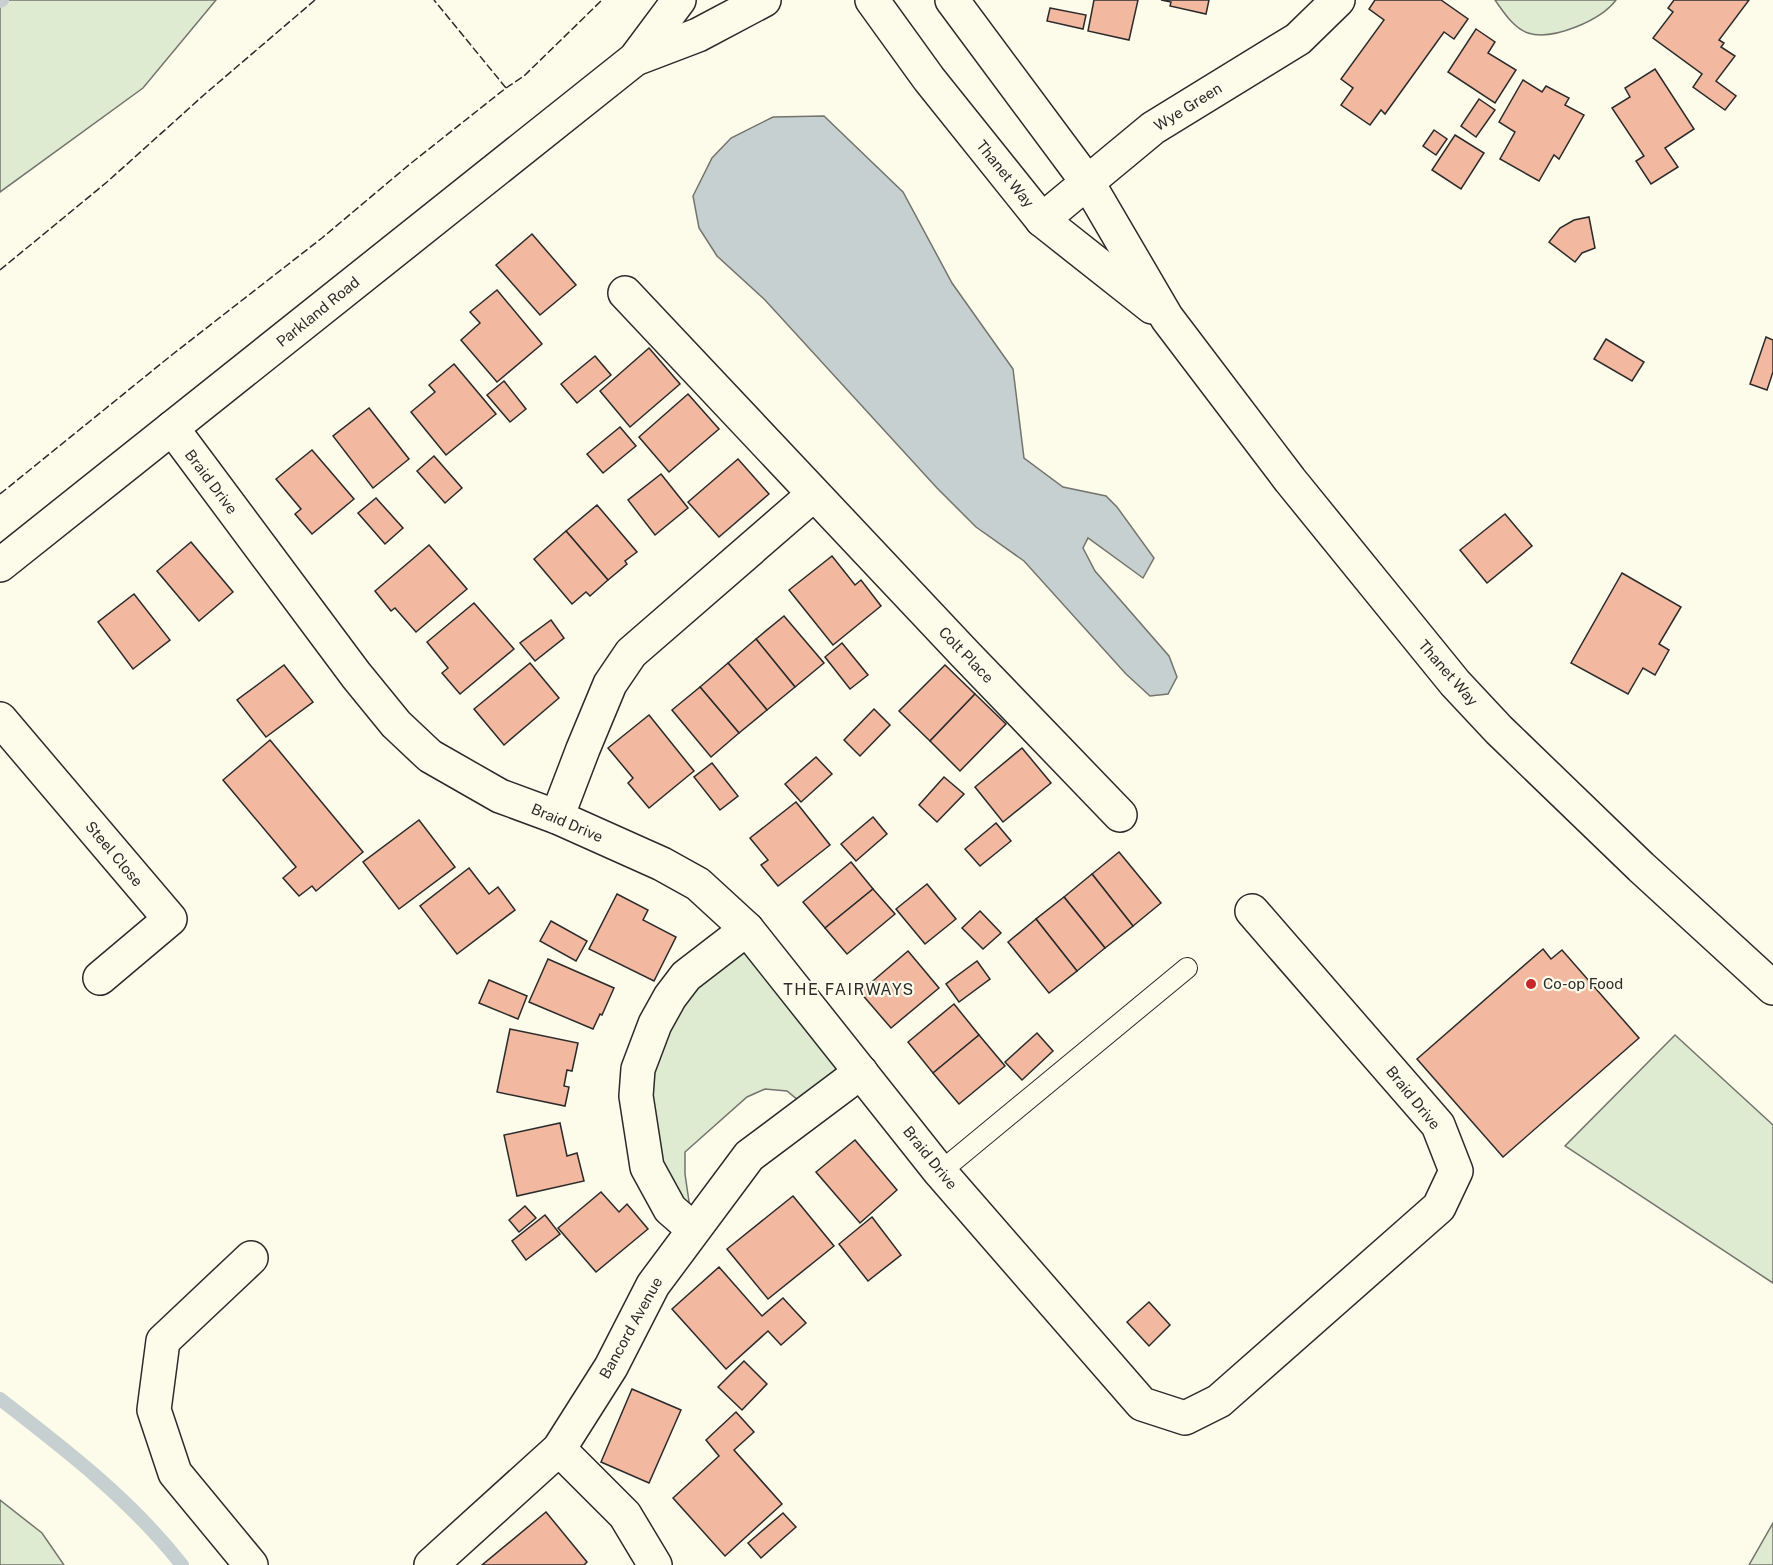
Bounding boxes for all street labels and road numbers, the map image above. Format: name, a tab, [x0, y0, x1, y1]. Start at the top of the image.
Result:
street label: Wye Green	[1151, 79, 1225, 134]
street label: Thanet Way	[973, 137, 1038, 211]
street label: Parkland Road	[273, 273, 362, 350]
street label: Braid Drive	[182, 446, 241, 517]
street label: Colt Place	[936, 623, 997, 686]
street label: Thanet Way	[1415, 636, 1482, 709]
street label: Braid Drive	[529, 800, 606, 845]
street label: Steel Close	[82, 818, 146, 890]
street label: Braid Drive	[1383, 1063, 1444, 1133]
street label: Braid Drive	[900, 1123, 961, 1193]
street label: Bancord Avenue	[596, 1274, 665, 1381]

